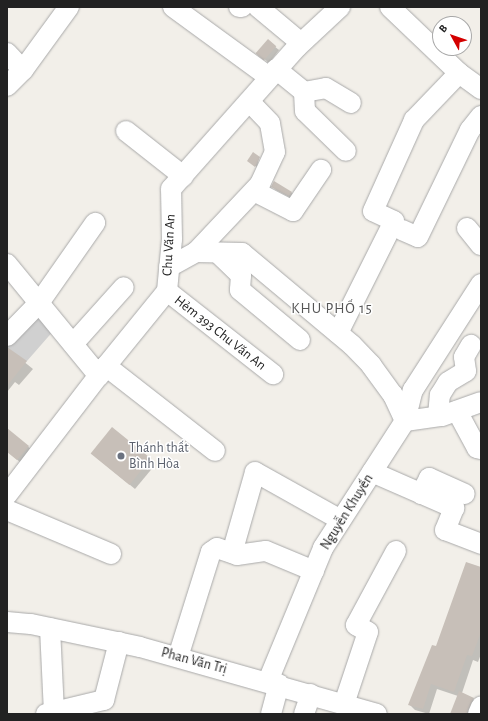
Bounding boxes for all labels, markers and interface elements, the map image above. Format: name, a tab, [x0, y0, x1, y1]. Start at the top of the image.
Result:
north arrow	[432, 16, 472, 56]
text: B	[437, 23, 449, 35]
street label: Chu Văn An	[159, 214, 179, 276]
street label: Hẻm 393 Chu Văn An	[171, 292, 269, 374]
district label: KHU PHỐ 15	[291, 300, 373, 318]
place label: Thánh thất Bình Hòa	[129, 440, 189, 472]
marker: Thánh thất Bình Hòa	[116, 451, 126, 461]
street label: Nguyễn Khuyến	[317, 471, 377, 553]
street label: Phan Văn Trị	[159, 644, 229, 678]

